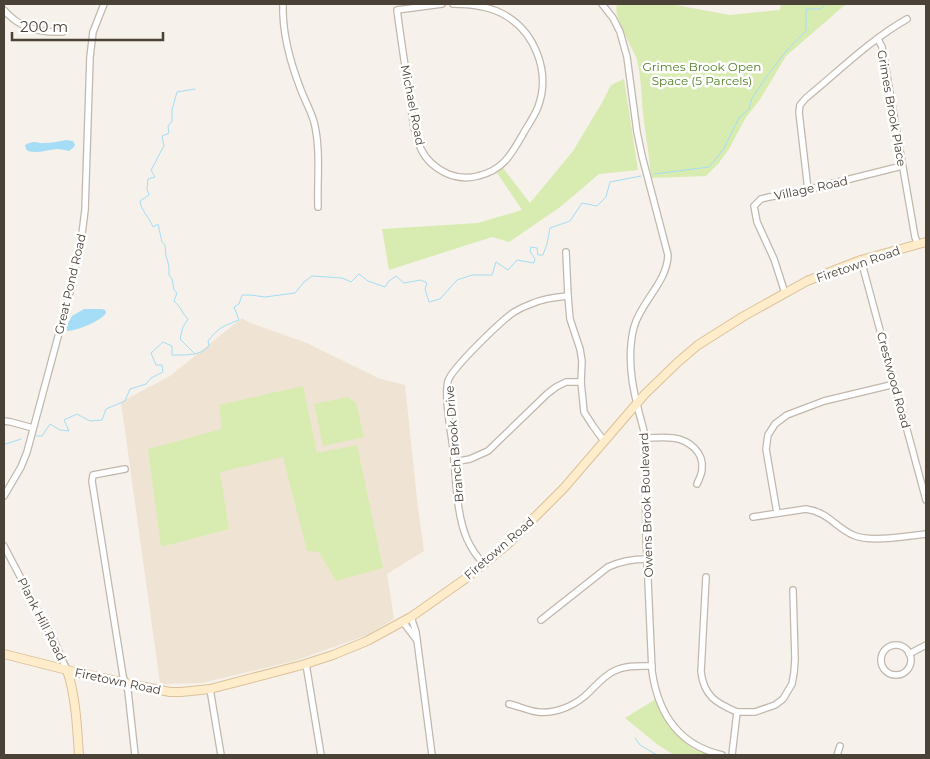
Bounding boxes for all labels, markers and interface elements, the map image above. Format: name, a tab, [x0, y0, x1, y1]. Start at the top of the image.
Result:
scale bar	[12, 10, 164, 42]
text: 200 m	[20, 17, 68, 36]
street label: Grimes Brook Place	[874, 49, 910, 167]
park label: Grimes Brook Open Space (5 Parcels)	[643, 59, 761, 88]
street label: Michael Road	[398, 64, 428, 146]
street label: Village Road	[773, 173, 849, 203]
street label: Great Pond Road	[51, 232, 89, 336]
street label: Firetown Road	[814, 243, 902, 285]
street label: Crestwood Road	[874, 330, 914, 430]
street label: Branch Brook Drive	[441, 385, 467, 503]
street label: Owens Brook Boulevard	[636, 432, 656, 578]
street label: Firetown Road	[461, 514, 537, 582]
street label: Plank Hill Road	[15, 575, 69, 663]
street label: Firetown Road	[73, 665, 163, 697]

